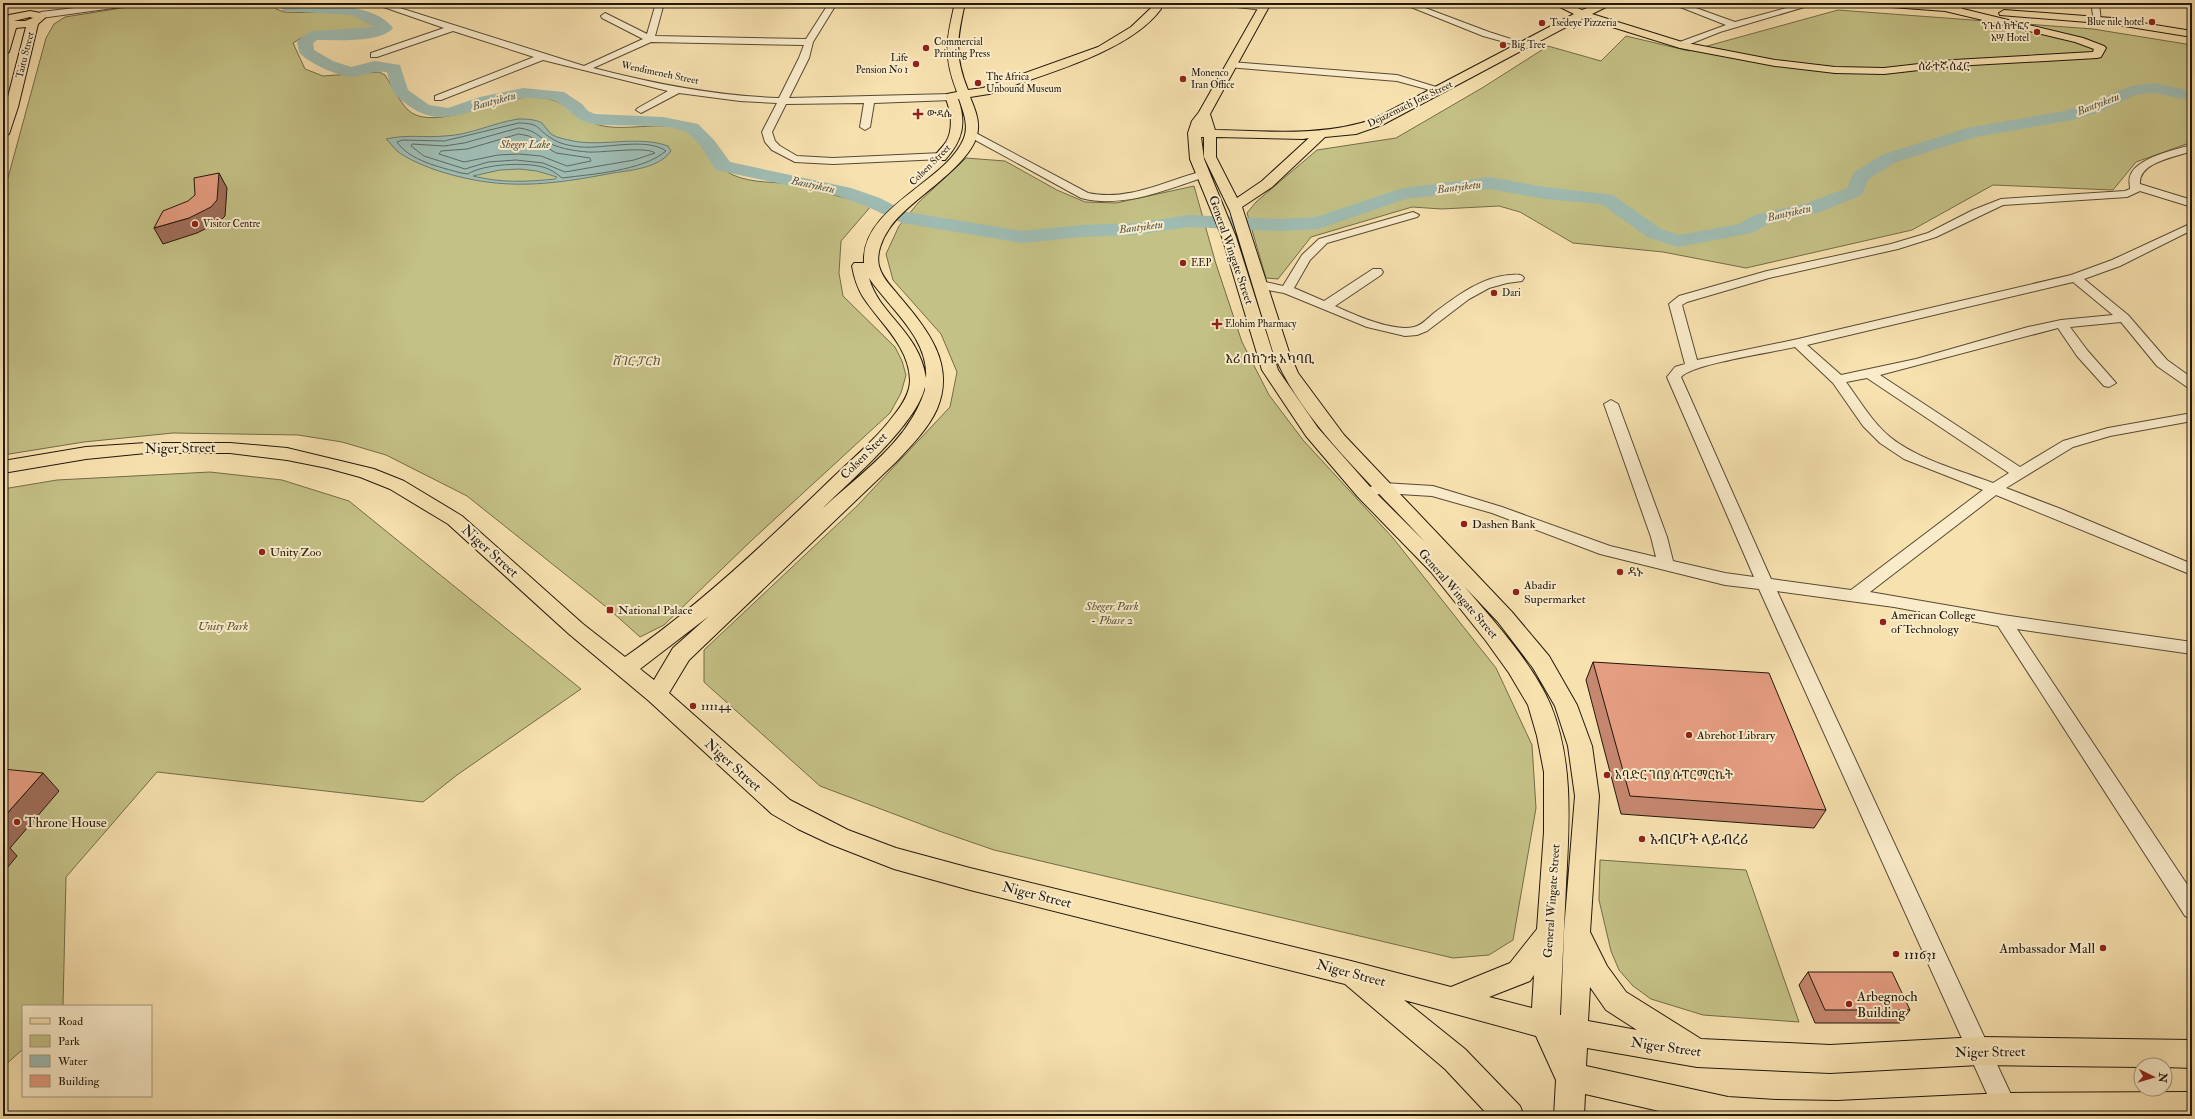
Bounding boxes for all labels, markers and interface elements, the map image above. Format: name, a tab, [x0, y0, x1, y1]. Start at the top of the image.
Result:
place label: Blue nile hotel	[2087, 16, 2144, 28]
place label: Tsedeye Pizzeria	[1550, 17, 1617, 30]
marker: Blue nile hotel	[2147, 17, 2157, 27]
marker: Tsedeye Pizzeria	[1537, 18, 1547, 28]
place label: ንጉስ ክትፎና አሣ Hotel	[1982, 20, 2029, 44]
marker: ንጉስ ክትፎና አሣ Hotel	[2032, 27, 2042, 37]
street label: Taitu Street	[13, 30, 37, 80]
place label: Commercial Printing Press	[934, 36, 990, 60]
place label: Big Tree	[1511, 39, 1546, 51]
marker: Big Tree	[1498, 40, 1508, 50]
marker: Commercial Printing Press	[921, 43, 931, 53]
place label: Life Pension No 1	[856, 52, 908, 76]
street label: Wendimeneh Street	[619, 59, 701, 87]
marker: Life Pension No 1	[911, 59, 921, 69]
district label: ሰራተኛ ሰፈር	[1918, 60, 1970, 73]
place label: Monenco Iran Office	[1191, 67, 1235, 91]
place label: The Africa Unbound Museum	[986, 71, 1062, 95]
marker: Monenco Iran Office	[1178, 74, 1188, 84]
marker: The Africa Unbound Museum	[973, 78, 983, 88]
street label: Dejazemach Jote Street	[1365, 78, 1456, 131]
water label: Bantyiketu	[470, 89, 517, 113]
water label: Bantyiketu	[2074, 90, 2121, 118]
marker: ውዳሴ	[912, 108, 924, 120]
place label: ውዳሴ	[927, 108, 952, 120]
water label: Sheger Lake	[499, 138, 550, 151]
street label: Colsen Street	[907, 141, 954, 188]
water label: Bantyiketu	[789, 174, 836, 196]
water label: Bantyiketu	[1435, 178, 1482, 196]
street label: General Wingate Street	[1205, 194, 1257, 306]
water label: Bantyiketu	[1765, 202, 1812, 225]
place label: Visitor Centre	[203, 218, 260, 230]
water label: Bantyiketu	[1117, 218, 1164, 236]
marker: Visitor Centre	[190, 219, 200, 229]
place label: EEP	[1191, 257, 1211, 269]
marker: EEP	[1178, 258, 1188, 268]
place label: Dari	[1502, 287, 1521, 299]
marker: Dari	[1489, 288, 1499, 298]
place label: Elohim Pharmacy	[1225, 318, 1297, 331]
marker: Elohim Pharmacy	[1212, 319, 1222, 329]
district label: እሪ በከንቱ አካባቢ	[1226, 351, 1315, 367]
park label: ሸገር ፓርክ	[612, 354, 661, 369]
street label: Colsen Steet	[838, 429, 891, 482]
street label: Niger Street	[144, 439, 216, 457]
place label: Dashen Bank	[1472, 517, 1536, 532]
marker: Dashen Bank	[1459, 519, 1469, 529]
street label: Niger Street	[458, 521, 522, 581]
place label: Unity Zoo	[270, 545, 322, 560]
street label: General Wingate Street	[1415, 546, 1501, 642]
marker: Unity Zoo	[257, 547, 267, 557]
place label: ዳኑ	[1628, 565, 1643, 580]
marker: ዳኑ	[1615, 567, 1625, 577]
place label: Abadir Supermarket	[1523, 578, 1586, 607]
marker: Abadir Supermarket	[1511, 587, 1521, 597]
park label: Sheger Park - Phase 2	[1084, 599, 1139, 628]
place label: National Palace	[618, 603, 692, 618]
marker: National Palace	[605, 605, 615, 615]
place label: American College of Technology	[1890, 608, 1976, 637]
marker: American College of Technology	[1878, 617, 1888, 627]
park label: Unity Park	[198, 619, 248, 634]
place label: 111144	[701, 699, 732, 714]
marker: 111144	[688, 701, 698, 711]
place label: Abrehot Library	[1696, 728, 1776, 743]
marker: Abrehot Library	[1684, 730, 1694, 740]
street label: Niger Street	[701, 735, 765, 795]
place label: አባድር ገበያ ሱፐርማርኬት	[1615, 768, 1733, 783]
marker: አባድር ገበያ ሱፐርማርኬት	[1602, 770, 1612, 780]
place label: Throne House	[25, 814, 107, 831]
marker: Throne House	[12, 817, 22, 827]
place label: አብርሆት ላይብረሪ	[1650, 831, 1748, 848]
marker: አብርሆት ላይብረሪ	[1637, 834, 1647, 844]
street label: General Wingate Street	[1541, 843, 1563, 958]
street label: Niger Street	[1001, 878, 1074, 912]
place label: Ambassador Mall	[1998, 940, 2095, 957]
marker: Ambassador Mall	[2098, 943, 2108, 953]
place label: 111631	[1904, 946, 1936, 963]
marker: 111631	[1891, 949, 1901, 959]
street label: Niger Street	[1315, 956, 1388, 990]
place label: Arbegnoch Building	[1856, 988, 1918, 1021]
marker: Arbegnoch Building	[1844, 999, 1854, 1009]
legend	[22, 1005, 152, 1097]
text: Road	[58, 1014, 83, 1029]
text: Park	[58, 1034, 80, 1049]
street label: Niger Street	[1630, 1034, 1703, 1060]
street label: Niger Street	[1954, 1043, 2026, 1061]
text: Water	[57, 1054, 88, 1069]
north arrow	[2133, 1057, 2173, 1097]
text: N	[2155, 1071, 2169, 1084]
text: Building	[58, 1074, 101, 1089]

